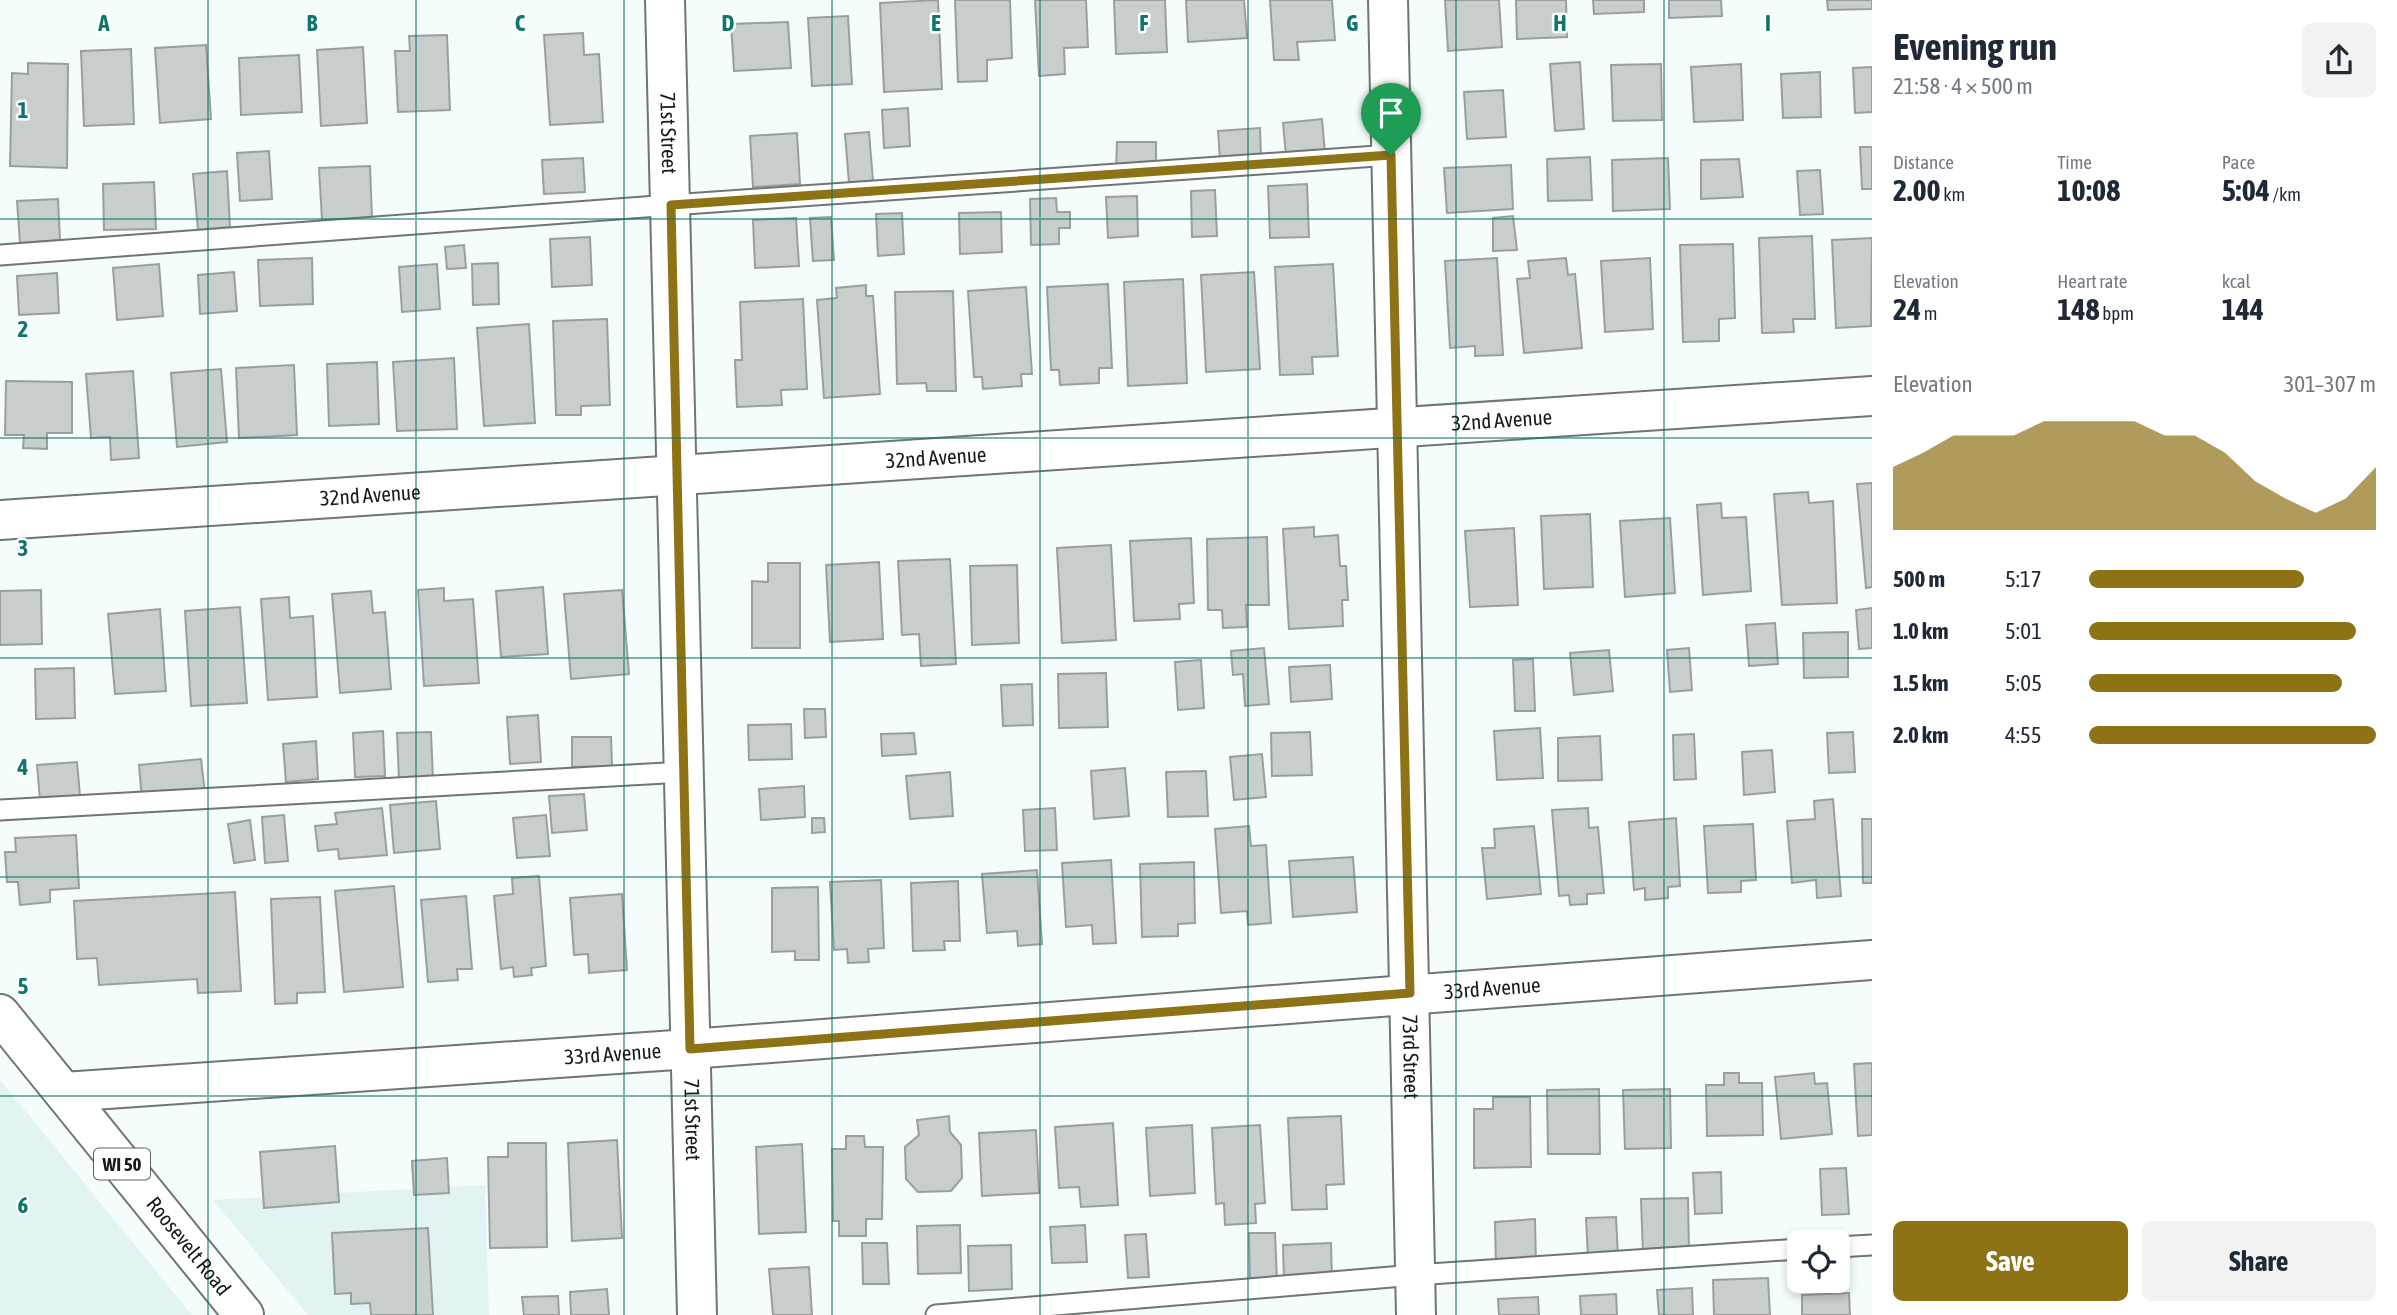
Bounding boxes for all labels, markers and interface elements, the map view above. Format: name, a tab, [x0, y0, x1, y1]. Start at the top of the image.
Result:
text: A	[97, 10, 110, 36]
text: B	[307, 10, 318, 36]
text: C	[515, 10, 526, 36]
text: D	[722, 10, 735, 36]
text: E	[931, 10, 941, 36]
text: F	[1139, 10, 1149, 36]
text: G	[1346, 10, 1358, 36]
text: H	[1553, 10, 1567, 36]
text: I	[1765, 10, 1771, 36]
button: share	[2302, 23, 2376, 97]
text: Evening run	[1893, 25, 2057, 68]
text: 21:58 · 4 × 500 m	[1893, 73, 2033, 99]
pin	[1361, 83, 1421, 155]
street label: 71st Street	[656, 92, 682, 174]
icon: arrive	[1372, 94, 1410, 132]
text: 1	[18, 97, 29, 123]
text: Distance	[1893, 151, 1954, 173]
text: Time	[2057, 151, 2092, 173]
text: Pace	[2222, 151, 2255, 173]
text: 2.00	[1893, 173, 1941, 207]
text: 10:08	[2057, 173, 2120, 207]
text: 5:04	[2222, 173, 2270, 207]
text: km	[1941, 183, 1965, 205]
text: /km	[2270, 183, 2301, 205]
text: Elevation	[1893, 270, 1959, 292]
text: Heart rate	[2057, 270, 2127, 292]
text: kcal	[2222, 270, 2251, 292]
text: 24	[1893, 292, 1921, 326]
text: 148	[2057, 292, 2100, 326]
text: 144	[2222, 292, 2264, 326]
text: m	[1921, 302, 1938, 324]
text: bpm	[2100, 302, 2134, 324]
text: 2	[18, 316, 28, 342]
text: Elevation	[1893, 371, 1973, 397]
text: 301–307 m	[2283, 371, 2376, 397]
street label: 32nd Avenue	[1450, 404, 1553, 435]
street label: 32nd Avenue	[885, 442, 987, 472]
street label: 32nd Avenue	[319, 479, 421, 510]
text: 3	[18, 535, 28, 561]
text: 500 m	[1893, 566, 1945, 592]
text: 5:17	[2005, 566, 2042, 592]
text: 1.0 km	[1893, 618, 1949, 644]
text: 5:01	[2005, 618, 2042, 644]
text: 1.5 km	[1893, 670, 1949, 696]
text: 5:05	[2005, 670, 2042, 696]
text: 2.0 km	[1893, 722, 1949, 748]
text: 4:55	[2005, 722, 2042, 748]
text: 4	[17, 754, 29, 780]
street label: 33rd Avenue	[1443, 972, 1541, 1003]
text: 5	[18, 973, 29, 999]
street label: 73rd Street	[1399, 1014, 1424, 1099]
street label: 33rd Avenue	[563, 1038, 662, 1069]
street label: 71st Street	[680, 1078, 706, 1161]
road number: WI 50	[94, 1148, 150, 1180]
text: 6	[18, 1192, 29, 1218]
street label: Roosevelt Road	[142, 1192, 236, 1300]
button: Save	[1893, 1221, 2128, 1301]
button: Share	[2142, 1221, 2376, 1301]
map controls	[1787, 1230, 1850, 1293]
button: locate	[1787, 1230, 1850, 1293]

